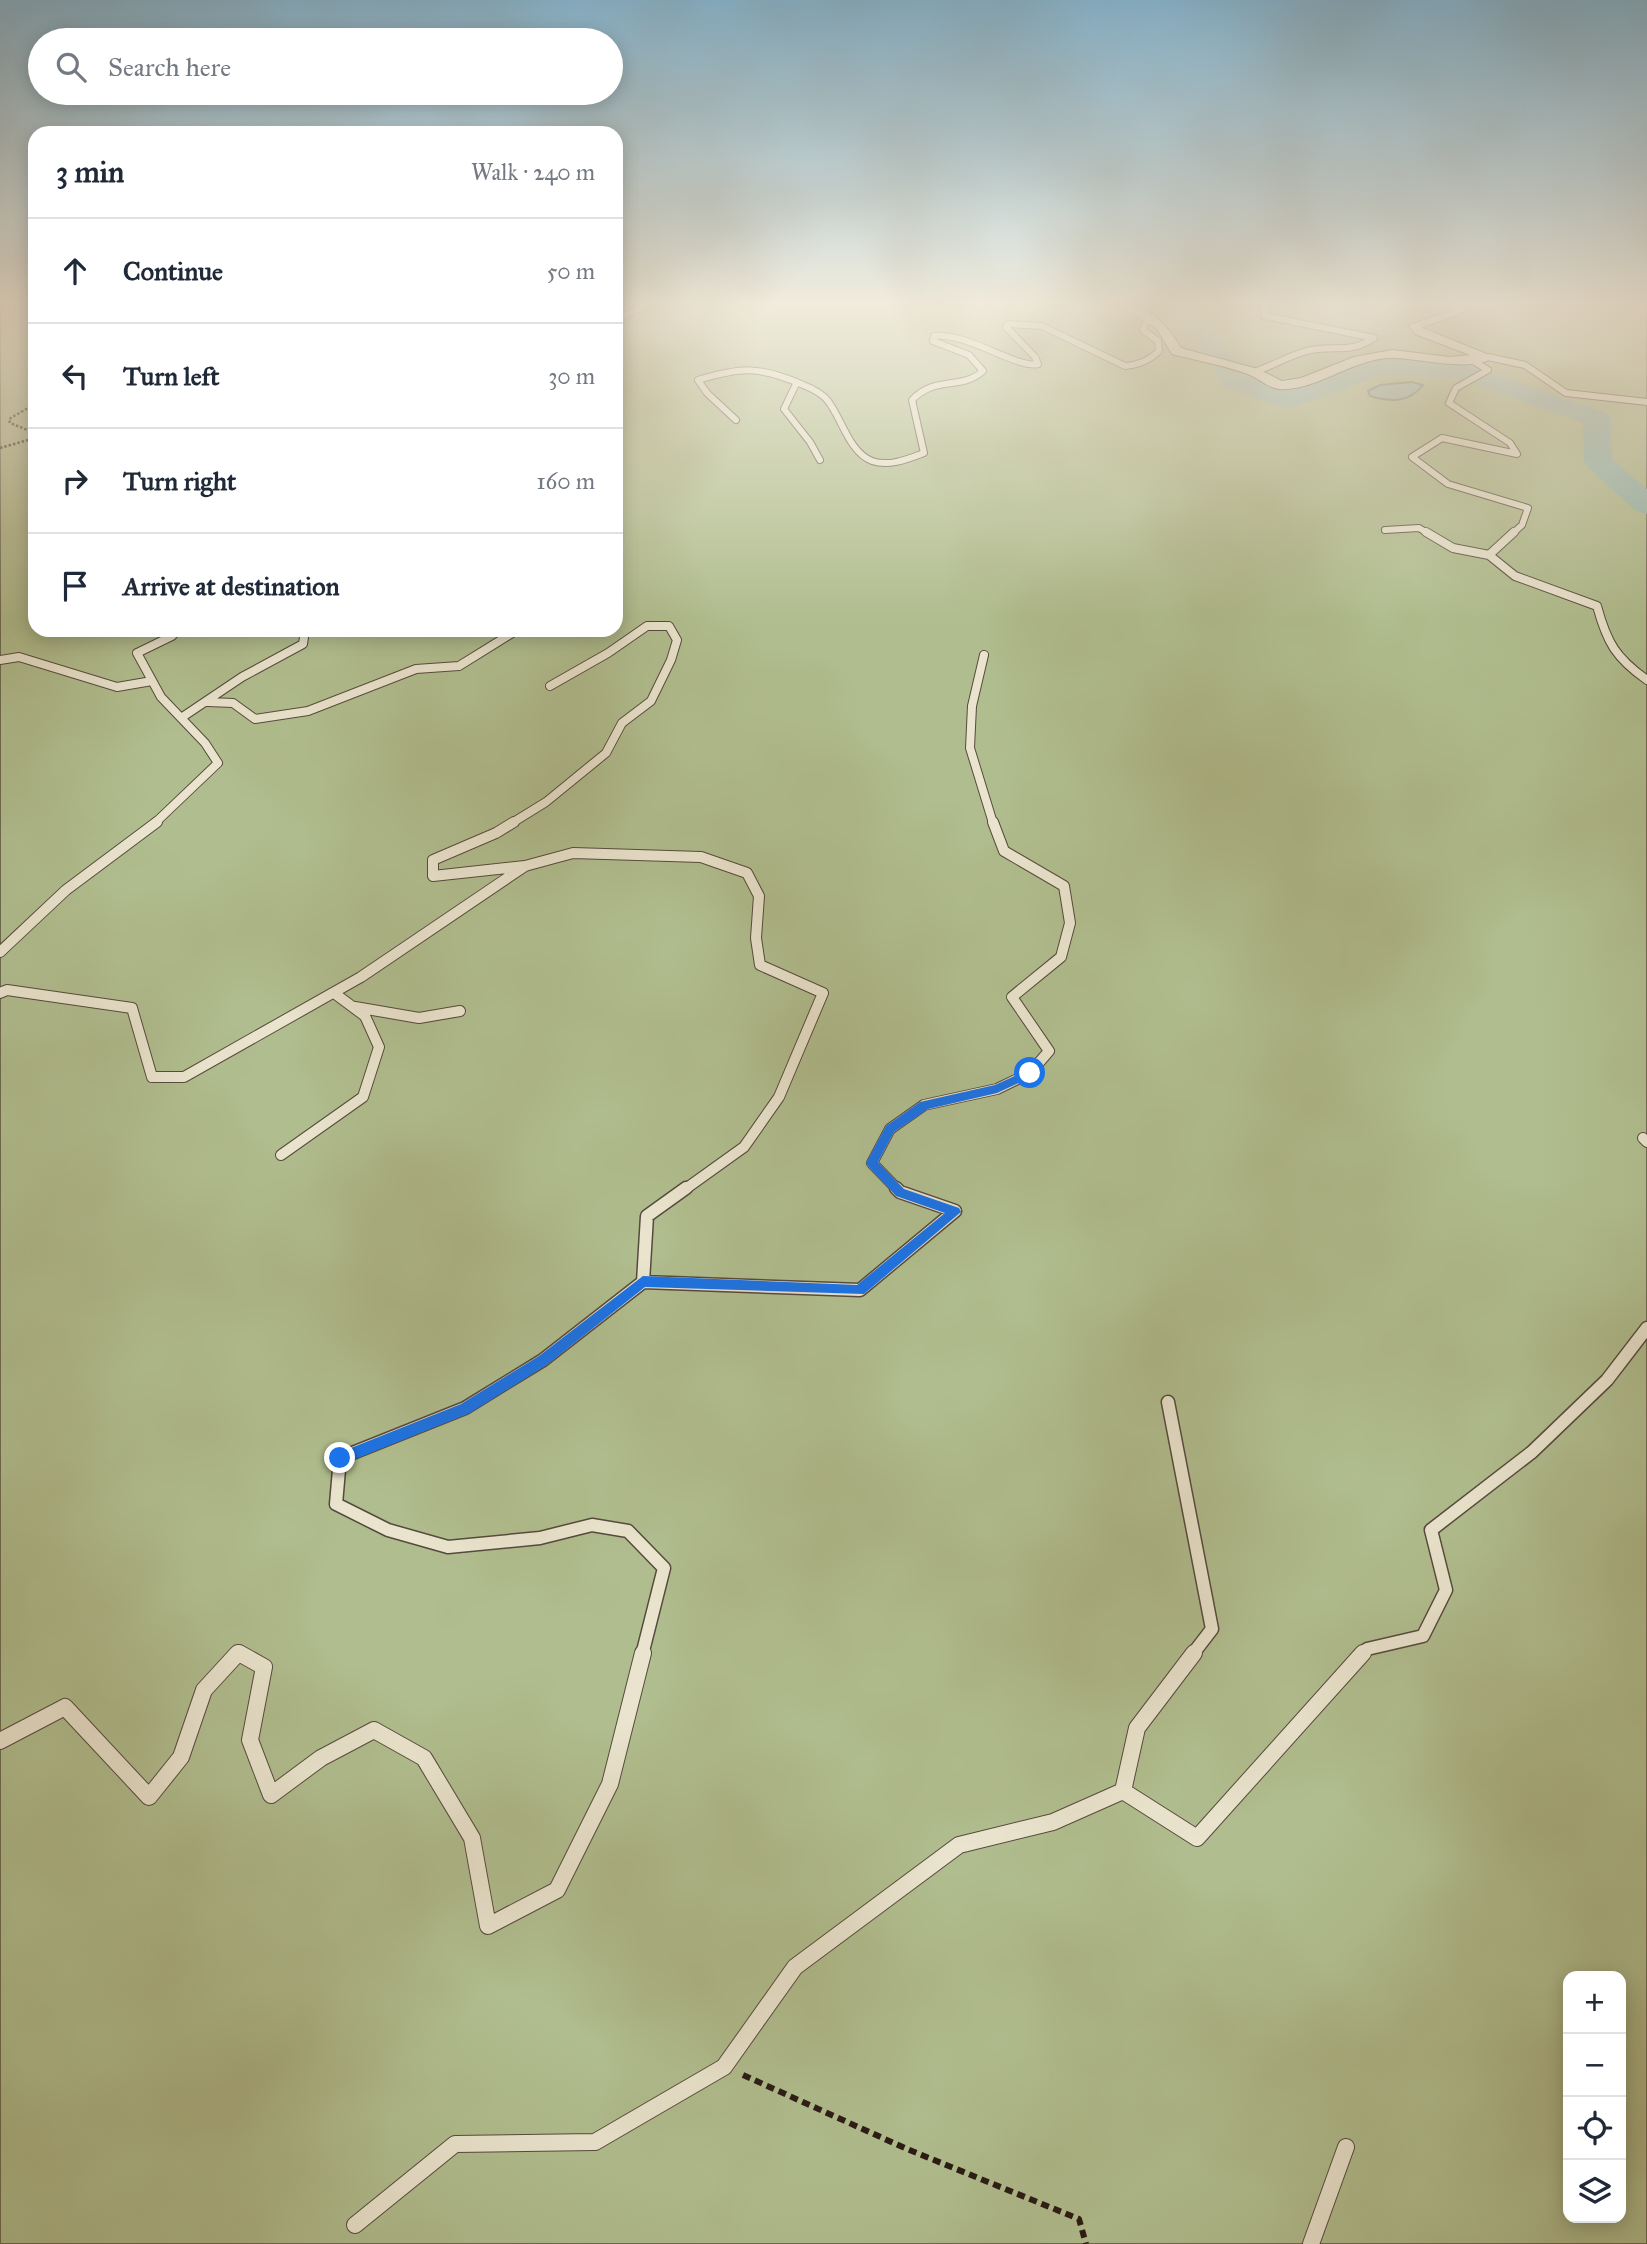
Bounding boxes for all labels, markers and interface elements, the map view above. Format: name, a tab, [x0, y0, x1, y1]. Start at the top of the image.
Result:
search box	[28, 28, 623, 105]
icon: search	[52, 48, 90, 86]
text: Search here	[108, 51, 231, 83]
text: 3 min	[56, 154, 124, 190]
text: Walk · 240 m	[471, 158, 595, 186]
icon: ahead	[56, 252, 94, 290]
text: Continue	[123, 255, 223, 287]
text: 50 m	[547, 257, 595, 285]
icon: left	[56, 357, 94, 395]
text: Turn left	[123, 360, 219, 392]
text: 30 m	[548, 362, 595, 390]
icon: right	[56, 462, 94, 500]
text: Turn right	[123, 465, 236, 497]
text: 160 m	[537, 467, 595, 495]
icon: arrive	[56, 567, 94, 605]
text: Arrive at destination	[123, 570, 340, 602]
route start	[1014, 1057, 1045, 1088]
route end	[324, 1442, 355, 1473]
map controls	[1563, 1971, 1626, 2223]
button: +	[1563, 1971, 1626, 2034]
button: −	[1563, 2034, 1626, 2097]
button: locate	[1563, 2097, 1626, 2160]
button: layers	[1563, 2160, 1626, 2223]

